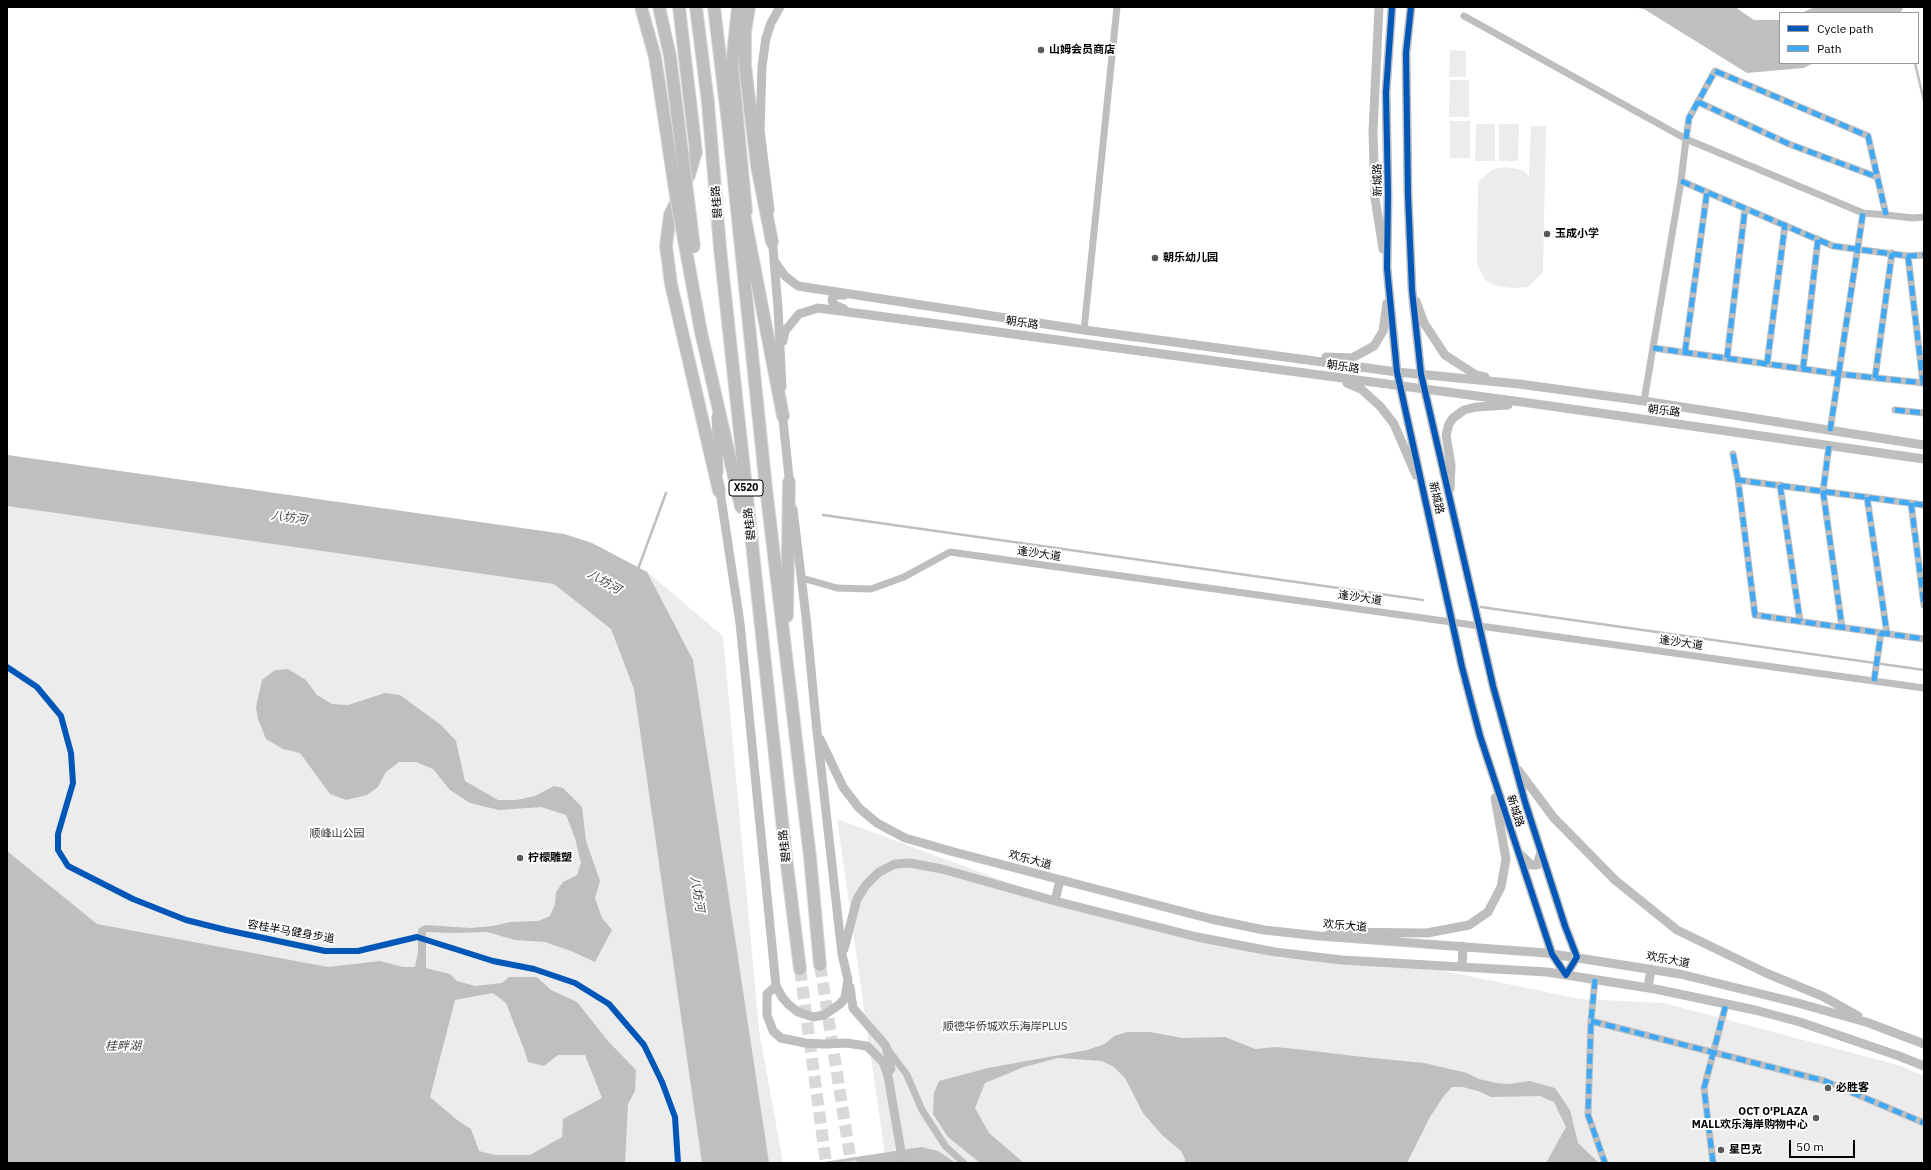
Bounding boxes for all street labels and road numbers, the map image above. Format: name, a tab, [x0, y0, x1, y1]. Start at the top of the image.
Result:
street label: 新城路	[1371, 163, 1385, 197]
street label: 碧桂路	[709, 185, 725, 219]
street label: 朝乐路	[1005, 314, 1039, 332]
street label: 朝乐路	[1326, 358, 1360, 376]
street label: 朝乐路	[1647, 402, 1681, 420]
road number: X520	[729, 480, 763, 496]
street label: 新城路	[1426, 480, 1446, 516]
street label: 碧桂路	[742, 507, 758, 541]
street label: 逢沙大道	[1016, 544, 1062, 564]
street label: 逢沙大道	[1337, 588, 1383, 608]
street label: 逢沙大道	[1658, 633, 1704, 653]
street label: 新城路	[1504, 793, 1526, 829]
street label: 碧桂路	[777, 829, 793, 863]
street label: 欢乐大道	[1007, 848, 1053, 872]
street label: 容桂半马健身步道	[247, 918, 335, 946]
street label: 欢乐大道	[1323, 918, 1367, 934]
street label: 欢乐大道	[1645, 949, 1691, 971]

